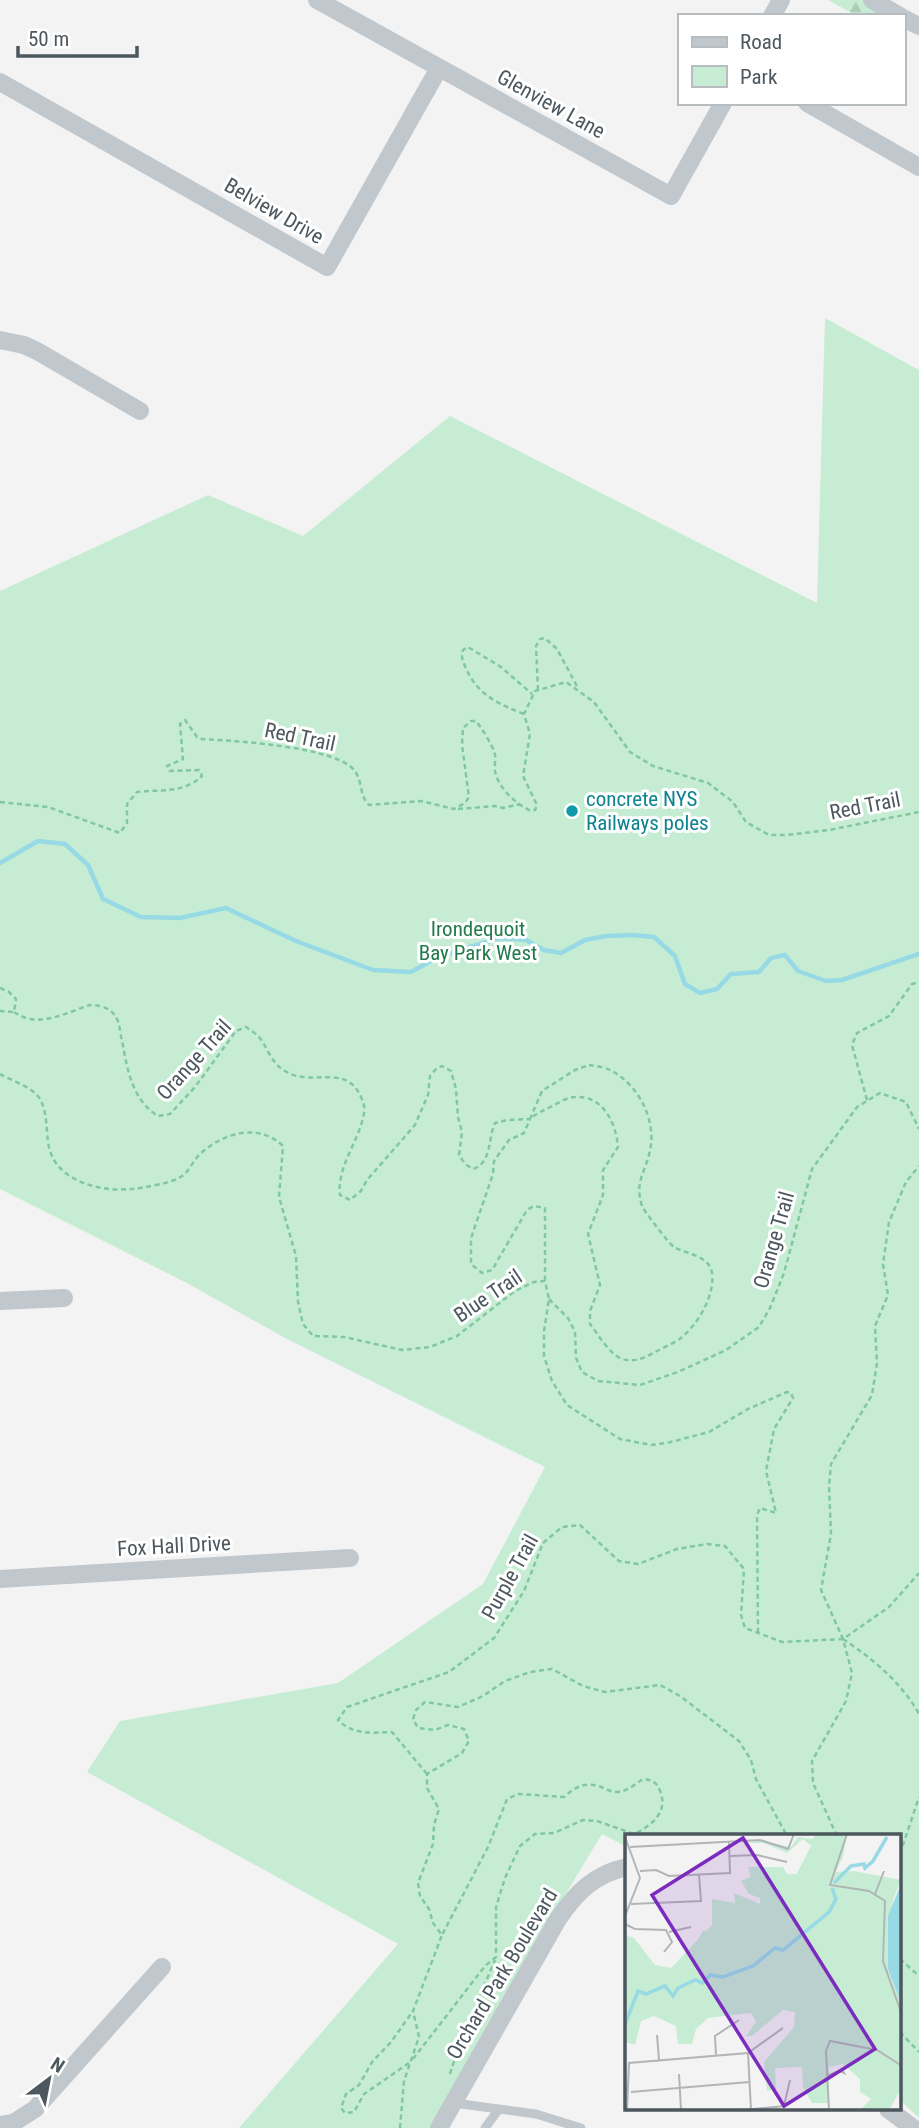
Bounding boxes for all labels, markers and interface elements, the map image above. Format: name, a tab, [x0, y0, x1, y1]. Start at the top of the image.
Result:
scale bar	[18, 14, 136, 58]
legend	[678, 14, 905, 105]
text: 50 m	[28, 27, 69, 51]
text: Road	[740, 30, 782, 54]
street label: Glenview Lane	[493, 65, 609, 144]
text: Park	[740, 65, 778, 89]
street label: Belview Drive	[220, 173, 328, 249]
street label: Red Trail	[262, 718, 338, 756]
place label: concrete NYS Railways poles	[586, 787, 709, 835]
street label: Red Trail	[828, 787, 902, 825]
marker: concrete NYS Railways poles	[564, 803, 580, 819]
park label: Irondequoit Bay Park West	[419, 917, 537, 965]
street label: Orange Trail	[152, 1015, 236, 1105]
street label: Orange Trail	[749, 1189, 799, 1291]
street label: Blue Trail	[450, 1265, 526, 1327]
street label: Purple Trail	[477, 1530, 543, 1624]
street label: Fox Hall Drive	[117, 1531, 232, 1561]
inset map	[625, 1834, 902, 2110]
street label: Orchard Park Boulevard	[442, 1884, 562, 2064]
north arrow	[14, 2044, 84, 2114]
text: N	[47, 2052, 69, 2078]

